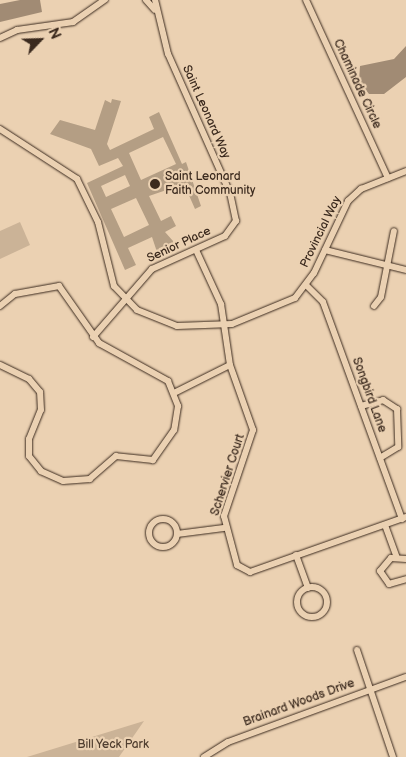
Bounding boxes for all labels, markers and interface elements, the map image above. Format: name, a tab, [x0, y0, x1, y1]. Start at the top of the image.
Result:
north arrow	[15, 15, 65, 65]
text: N	[44, 25, 64, 42]
street label: Chaminade Circle	[330, 37, 384, 131]
street label: Saint Leonard Way	[179, 63, 233, 161]
place label: Saint Leonard Faith Community	[165, 170, 255, 198]
marker: Saint Leonard Faith Community	[149, 178, 161, 190]
street label: Provincial Way	[297, 194, 345, 270]
street label: Senior Place	[145, 224, 213, 266]
street label: Songbird Lane	[349, 356, 389, 434]
street label: Schervier Court	[208, 432, 248, 518]
street label: Brainard Woods Drive	[241, 676, 357, 730]
park label: Bill Yeck Park	[77, 738, 149, 752]

